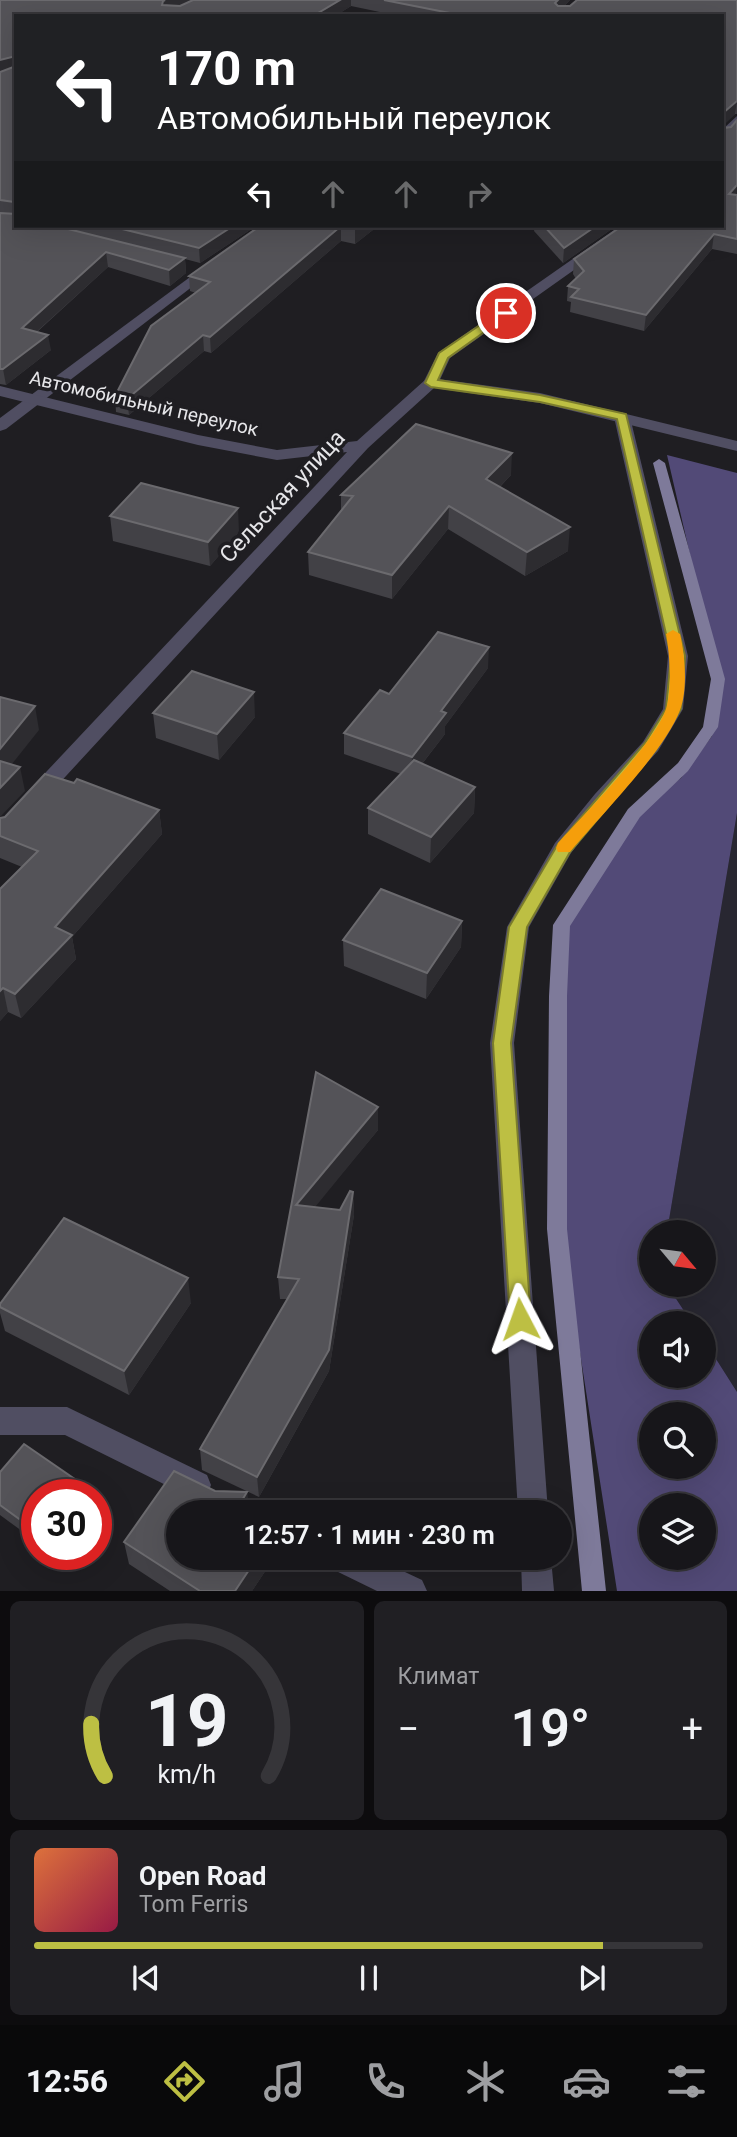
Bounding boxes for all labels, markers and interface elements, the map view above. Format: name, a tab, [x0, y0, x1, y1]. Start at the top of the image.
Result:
text: 170 m	[157, 40, 296, 97]
icon: left	[42, 42, 133, 133]
text: Автомобильный переулок	[157, 99, 551, 137]
icon: left	[241, 175, 279, 213]
icon: ahead	[314, 175, 352, 213]
icon: ahead	[387, 175, 425, 213]
icon: right	[460, 175, 498, 213]
pin	[476, 283, 536, 343]
icon: arrive	[487, 294, 525, 332]
street label: Автомобильный переулок	[27, 366, 261, 441]
street label: Сельская улица	[214, 424, 351, 568]
north arrow	[639, 1220, 716, 1297]
map controls	[639, 1220, 716, 1570]
position arrow	[483, 1282, 557, 1356]
button: sound	[639, 1311, 716, 1388]
button: search	[639, 1402, 716, 1479]
speed limit sign: 30	[21, 1479, 112, 1570]
button: layers	[639, 1493, 716, 1570]
text: 12:57 · 1 мин · 230 m	[243, 1520, 495, 1550]
text: Климат	[398, 1663, 479, 1690]
text: 19	[145, 1679, 229, 1765]
text: 19°	[511, 1698, 590, 1759]
text: −	[398, 1707, 419, 1751]
text: +	[681, 1707, 703, 1751]
text: km/h	[157, 1760, 216, 1789]
text: Open Road	[139, 1861, 267, 1891]
text: Tom Ferris	[139, 1891, 248, 1918]
icon: previous	[127, 1959, 165, 1997]
icon: pause	[350, 1959, 388, 1997]
icon: next	[573, 1959, 611, 1997]
icon: directions	[160, 2057, 209, 2106]
icon: music	[260, 2057, 309, 2106]
icon: phone	[361, 2057, 410, 2106]
icon: climate	[461, 2057, 510, 2106]
icon: car	[562, 2057, 611, 2106]
icon: filters	[662, 2057, 711, 2106]
text: 12:56	[26, 2062, 108, 2100]

